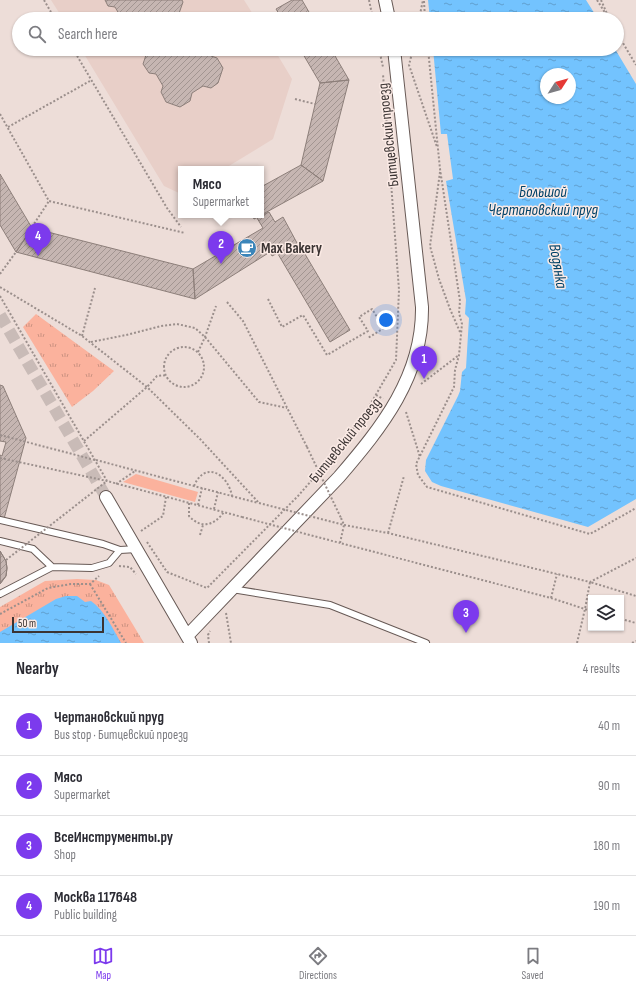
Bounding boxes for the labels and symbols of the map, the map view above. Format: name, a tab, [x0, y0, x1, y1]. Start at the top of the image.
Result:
north arrow	[540, 68, 576, 104]
street label: Битцевский проезд	[374, 82, 403, 188]
water label: Большой Чертановский пруд	[488, 183, 598, 220]
pin: 4	[25, 223, 51, 256]
pin: 2	[208, 231, 234, 264]
cafe icon: Max Bakery	[236, 237, 258, 259]
place label: Max Bakery	[261, 239, 323, 258]
water label: Водянка	[544, 242, 571, 291]
your location	[376, 310, 396, 330]
pin: 1	[411, 346, 437, 379]
street label: Битцевский проезд	[305, 394, 386, 487]
pin: 3	[453, 600, 479, 633]
scale bar	[12, 615, 104, 634]

